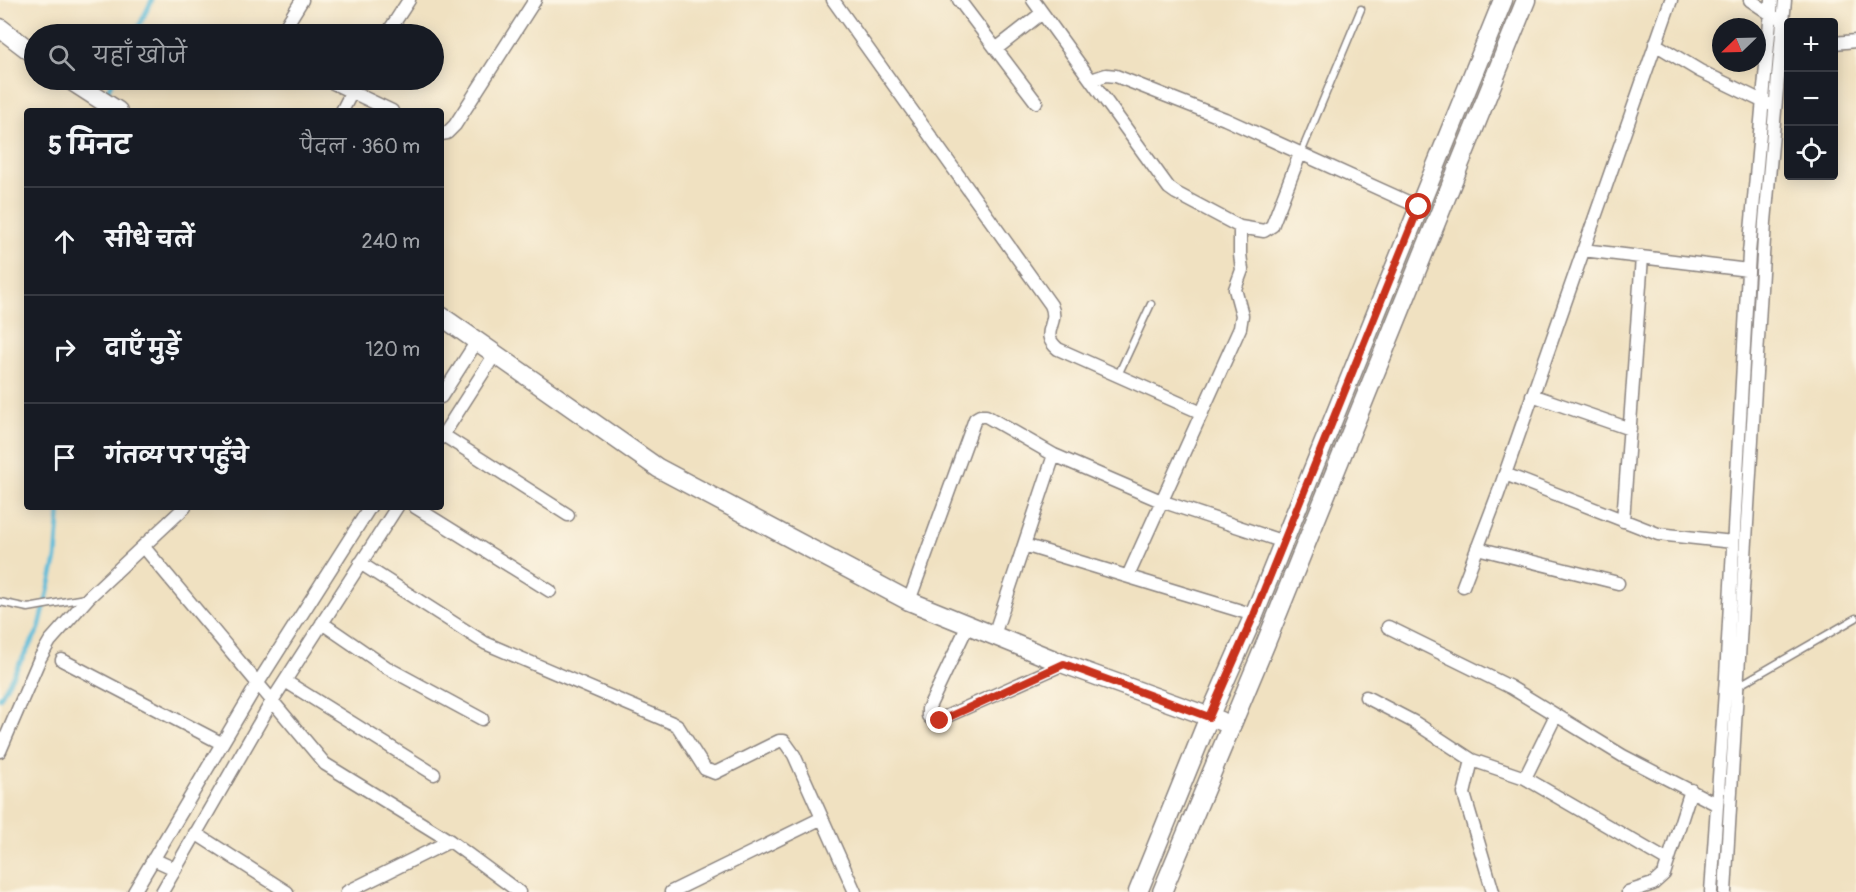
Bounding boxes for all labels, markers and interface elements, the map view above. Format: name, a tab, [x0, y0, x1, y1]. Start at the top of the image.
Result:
north arrow	[1712, 18, 1766, 72]
map controls	[1784, 18, 1838, 180]
button: +	[1784, 18, 1838, 72]
search box	[24, 24, 444, 90]
icon: search	[45, 41, 78, 74]
text: यहाँ खोजें	[93, 42, 187, 70]
button: −	[1784, 72, 1838, 126]
button: locate	[1784, 126, 1838, 180]
text: 5 मिनट	[48, 130, 131, 162]
text: पैदल · 360 m	[300, 134, 420, 159]
route start	[1405, 193, 1431, 219]
icon: ahead	[48, 225, 81, 258]
text: सीधे चलें	[105, 226, 194, 254]
text: 240 m	[361, 229, 420, 254]
icon: right	[48, 333, 81, 366]
text: दाएँ मुड़ें	[105, 334, 181, 362]
text: 120 m	[365, 337, 420, 362]
icon: arrive	[48, 441, 81, 474]
text: गंतव्य पर पहुँचे	[105, 442, 248, 470]
route end	[926, 707, 952, 733]

